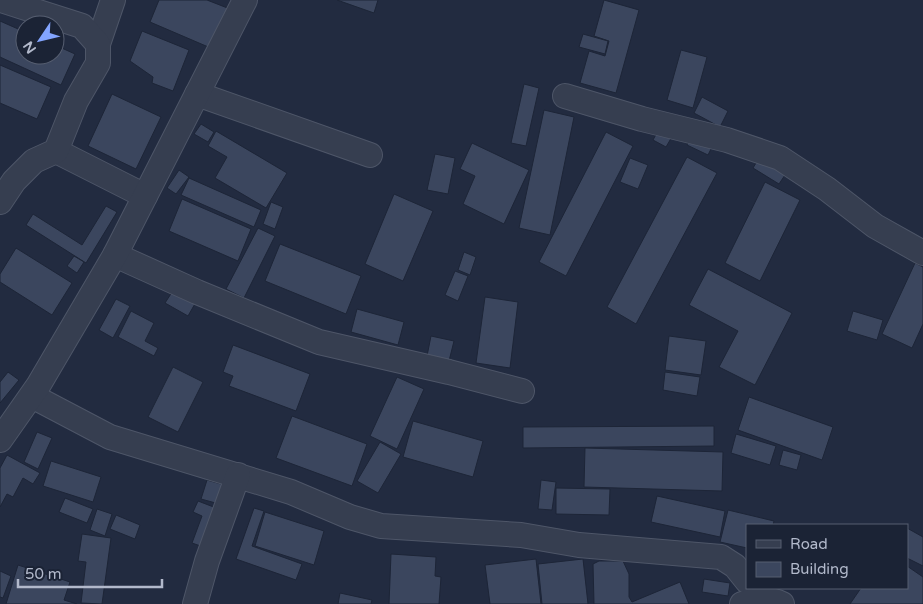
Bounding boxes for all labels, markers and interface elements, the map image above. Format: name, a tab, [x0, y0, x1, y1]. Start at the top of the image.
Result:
north arrow	[15, 15, 65, 65]
text: N	[20, 38, 40, 57]
legend	[746, 524, 908, 589]
text: Road	[790, 535, 828, 553]
scale bar	[18, 556, 161, 588]
text: Building	[790, 560, 849, 578]
text: 50 m	[25, 565, 62, 583]

